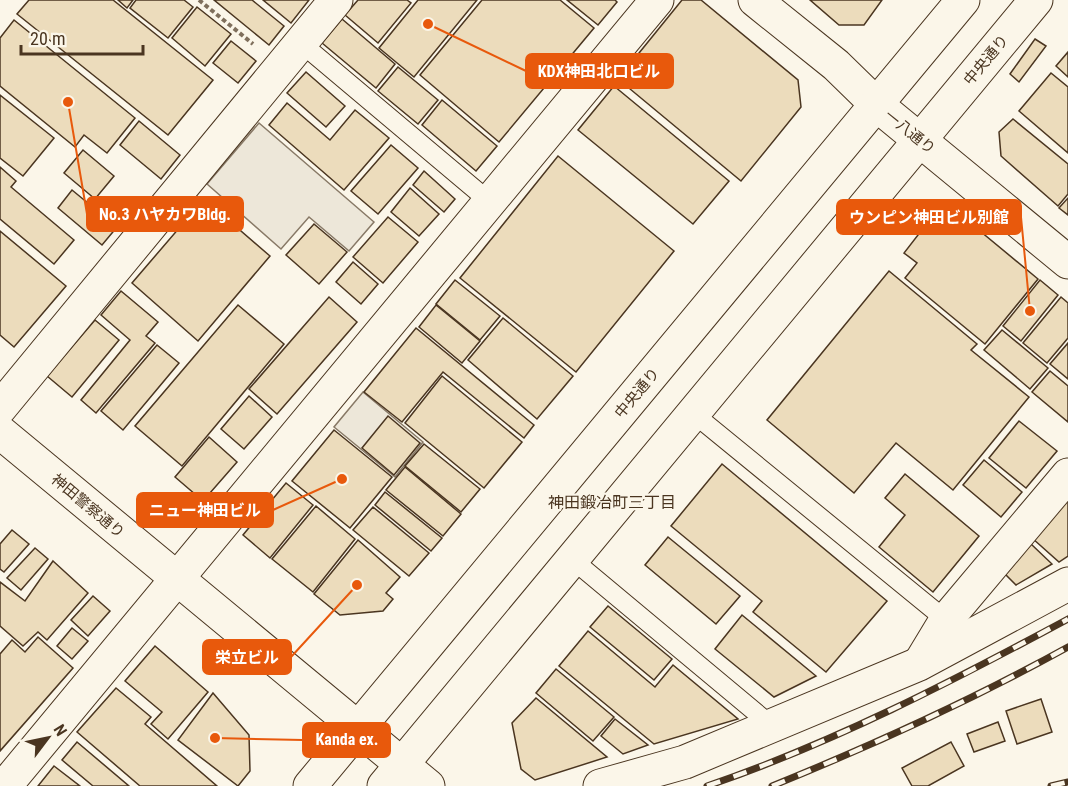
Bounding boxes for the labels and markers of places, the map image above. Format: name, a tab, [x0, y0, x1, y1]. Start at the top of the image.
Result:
callout: KDX神田北口ビル	[526, 54, 673, 88]
callout: No.3 ハヤカワBldg.	[87, 197, 243, 231]
callout: ウンピン神田ビル別館	[837, 200, 1021, 234]
callout: ニュー神田ビル	[137, 493, 273, 527]
callout: 栄立ビル	[203, 640, 291, 674]
callout: Kanda ex.	[303, 723, 390, 757]

